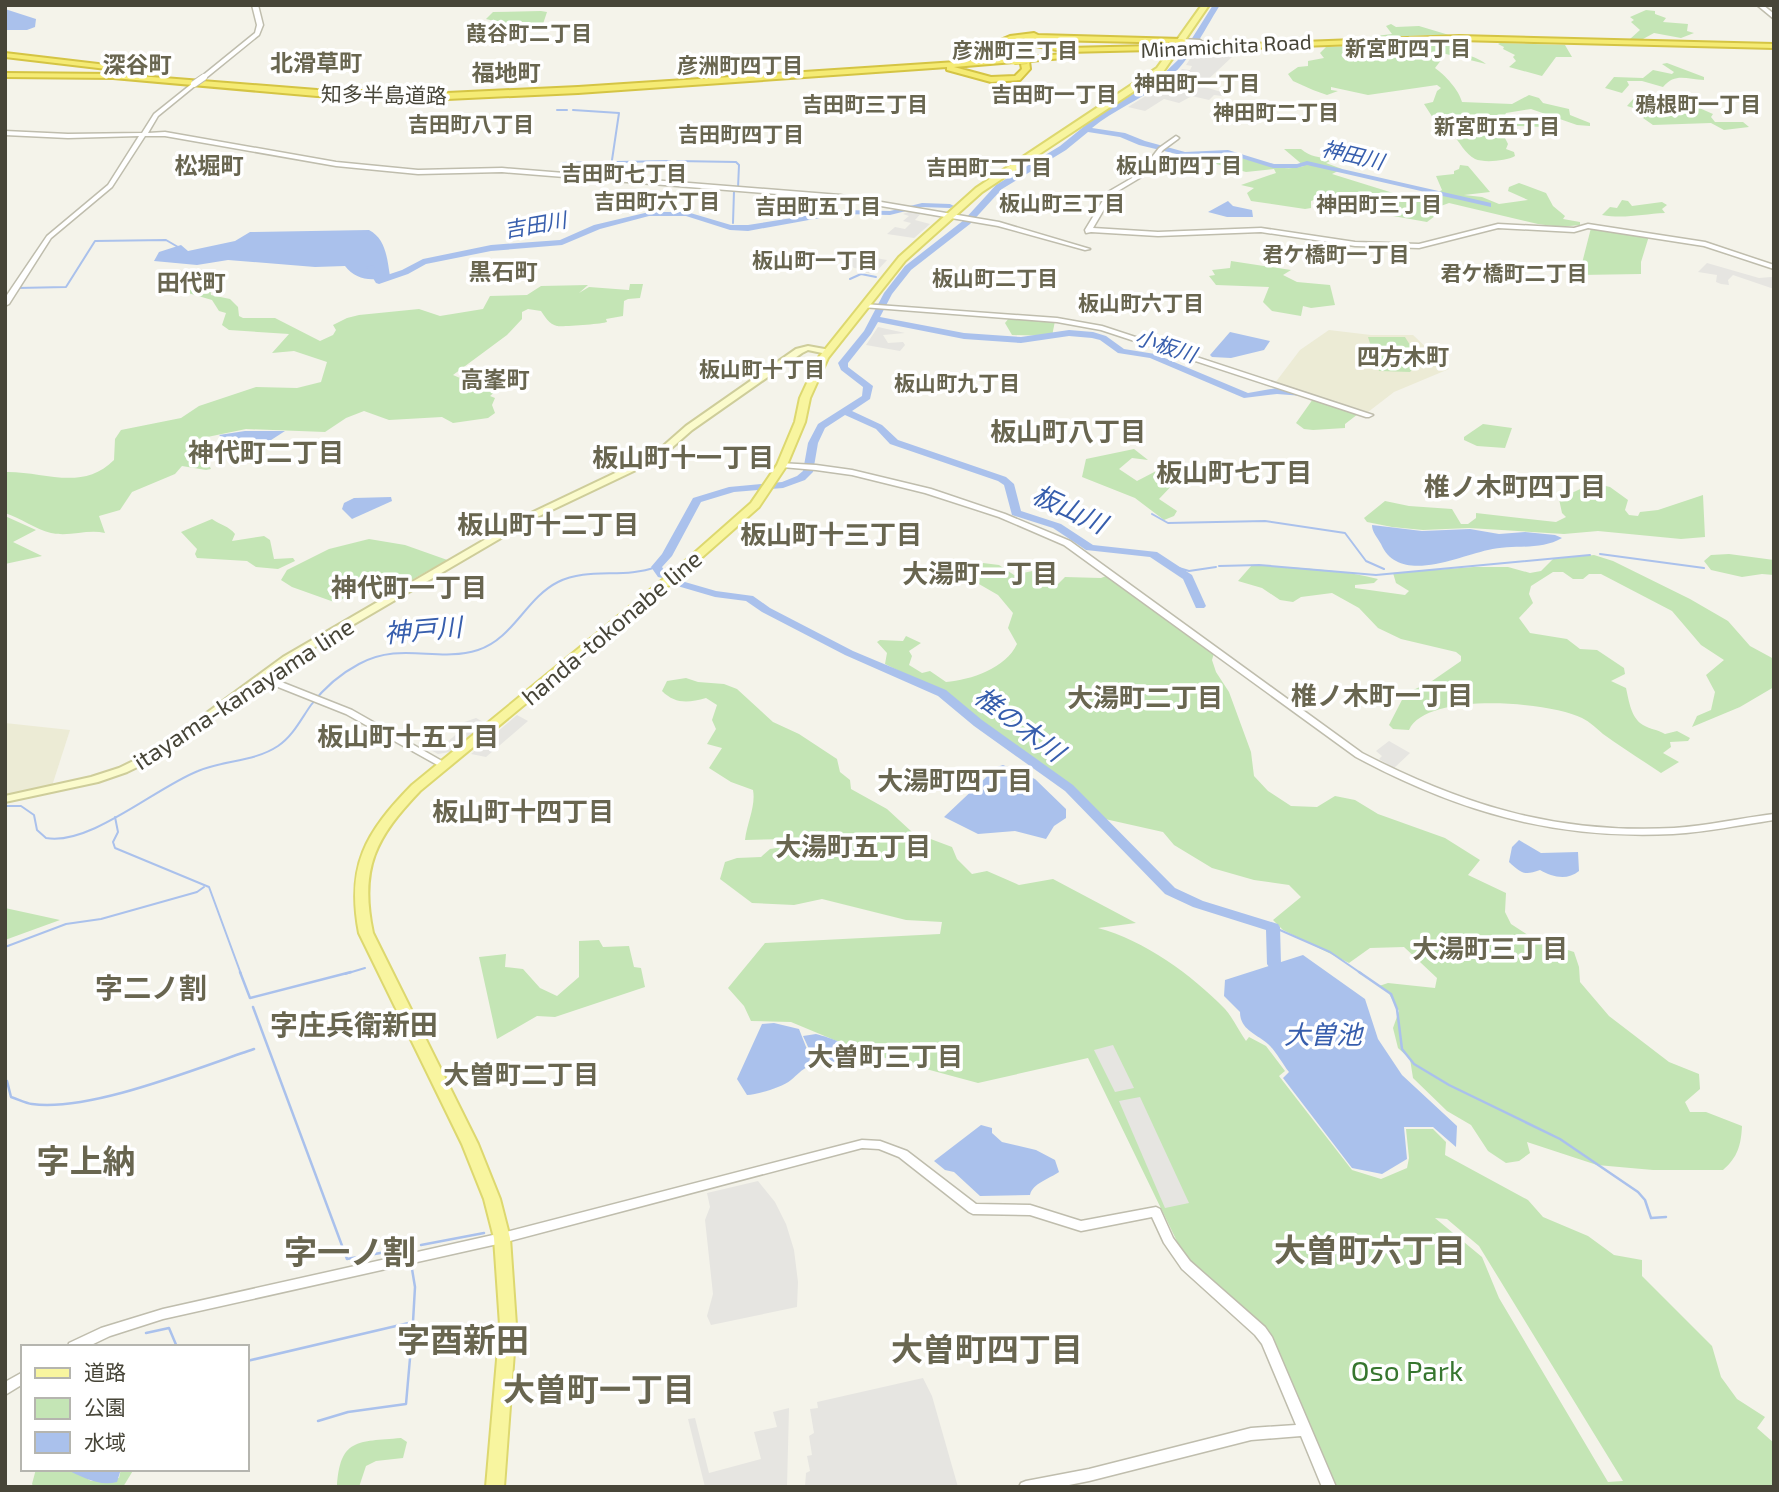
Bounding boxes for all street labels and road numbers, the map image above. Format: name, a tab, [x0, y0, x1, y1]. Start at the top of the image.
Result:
street label: Minamichita Road	[1140, 28, 1312, 62]
street label: 知多半島道路	[321, 80, 447, 108]
street label: handa-tokonabe line	[515, 543, 707, 711]
street label: itayama-kanayama line	[127, 611, 359, 775]

